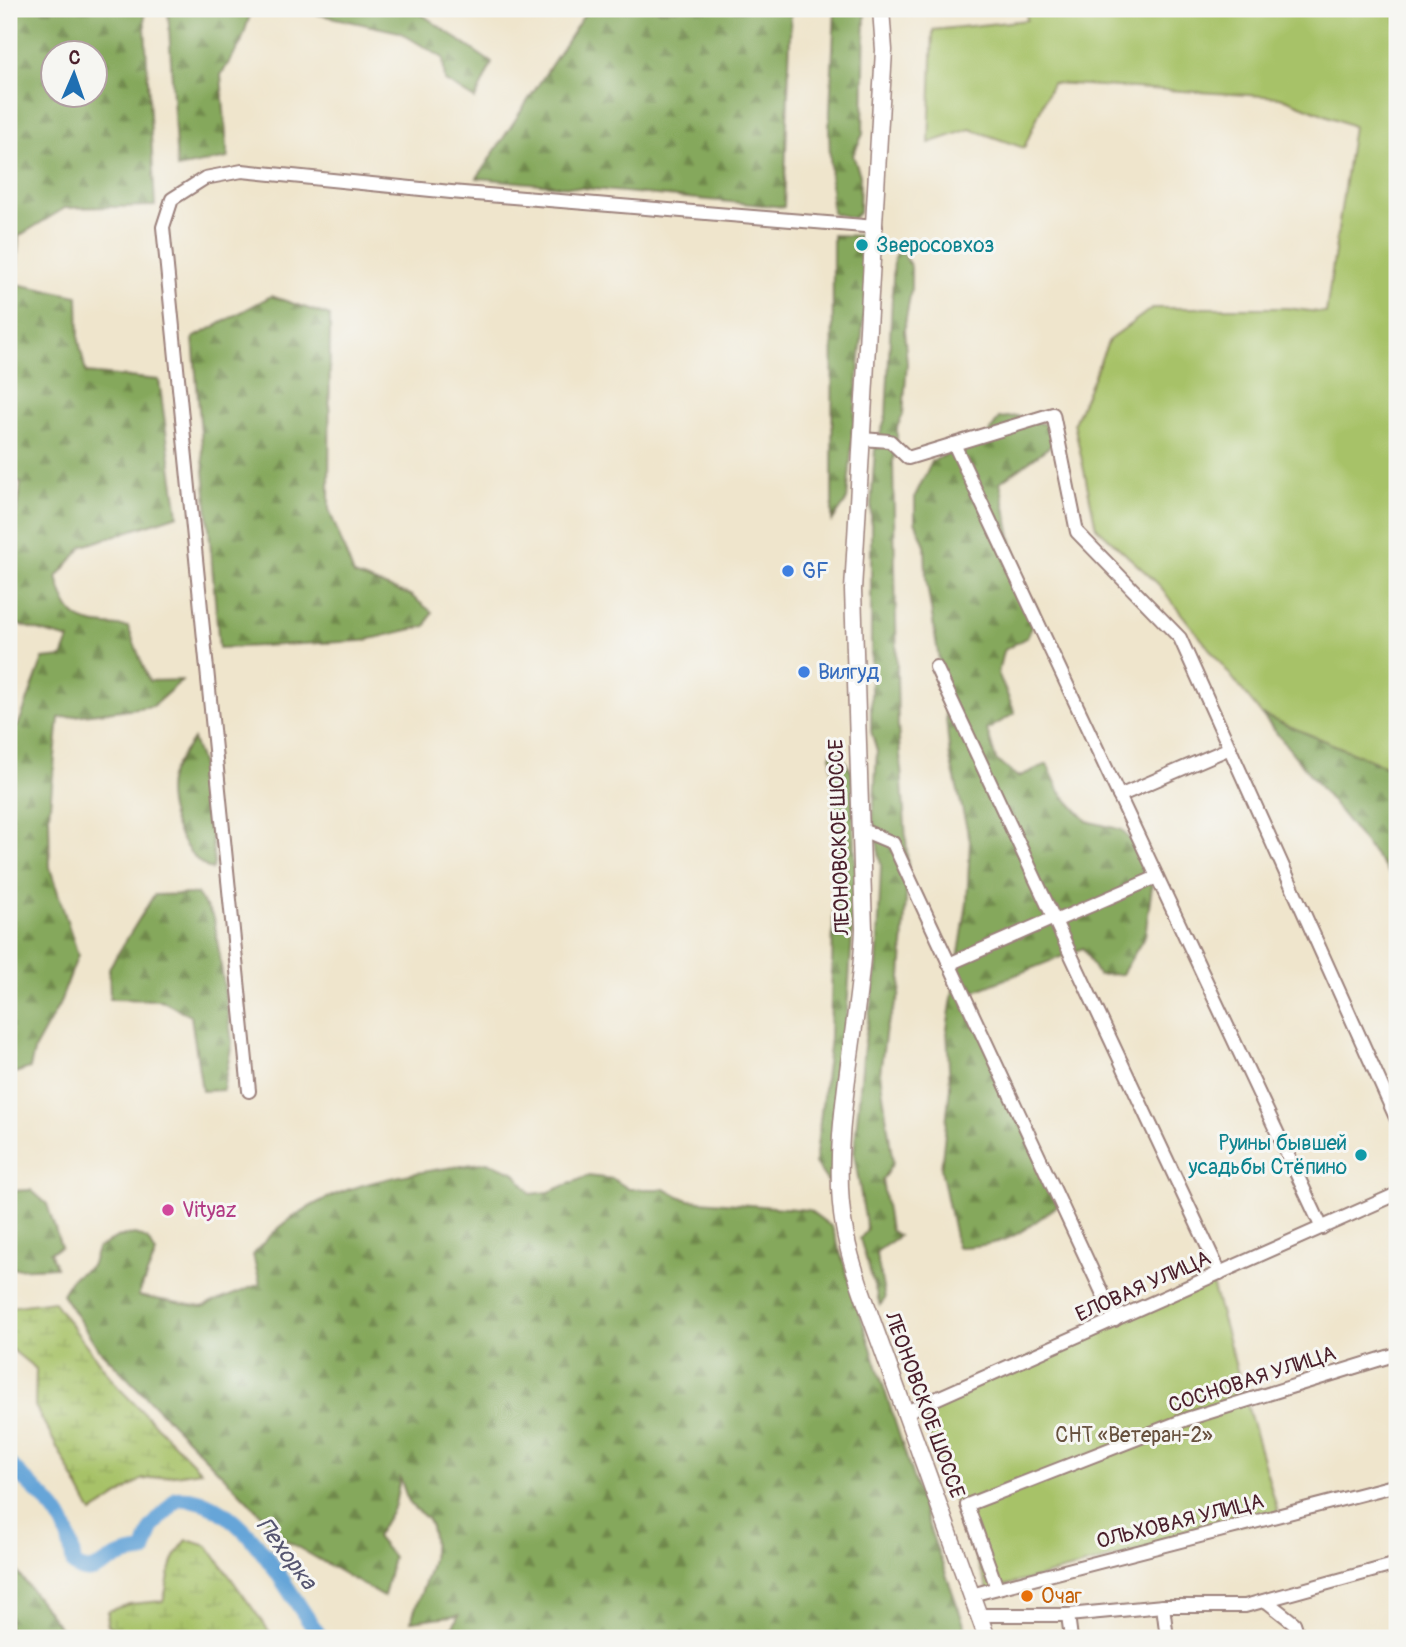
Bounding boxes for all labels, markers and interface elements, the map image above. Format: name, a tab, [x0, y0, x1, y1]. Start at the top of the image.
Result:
north arrow	[38, 38, 108, 108]
text: С	[68, 46, 81, 70]
place label: Зверосовхоз	[876, 232, 995, 259]
marker: Зверосовхоз	[854, 237, 870, 253]
place label: GF	[802, 558, 829, 585]
marker: GF	[780, 563, 796, 579]
place label: Вилгуд	[818, 659, 879, 686]
marker: Вилгуд	[796, 664, 812, 680]
street label: ЛЕОНОВСКОЕ ШОССЕ	[823, 738, 856, 937]
place label: Руины бывшей усадьбы Стёпино	[1188, 1130, 1347, 1181]
marker: Руины бывшей усадьбы Стёпино	[1353, 1147, 1369, 1163]
place label: Vityaz	[182, 1197, 237, 1224]
marker: Vityaz	[160, 1202, 176, 1218]
street label: ЕЛОВАЯ УЛИЦА	[1071, 1245, 1215, 1328]
street label: ЛЕОНОВСКОЕ ШОССЕ	[878, 1307, 971, 1502]
street label: СОСНОВАЯ УЛИЦА	[1165, 1340, 1339, 1419]
park label: СНТ «Ветеран-2»	[1055, 1422, 1213, 1449]
street label: ОЛЬХОВАЯ УЛИЦА	[1094, 1488, 1267, 1555]
water label: Пехорка	[250, 1512, 324, 1596]
place label: Очаг	[1041, 1583, 1082, 1610]
marker: Очаг	[1019, 1588, 1035, 1604]

